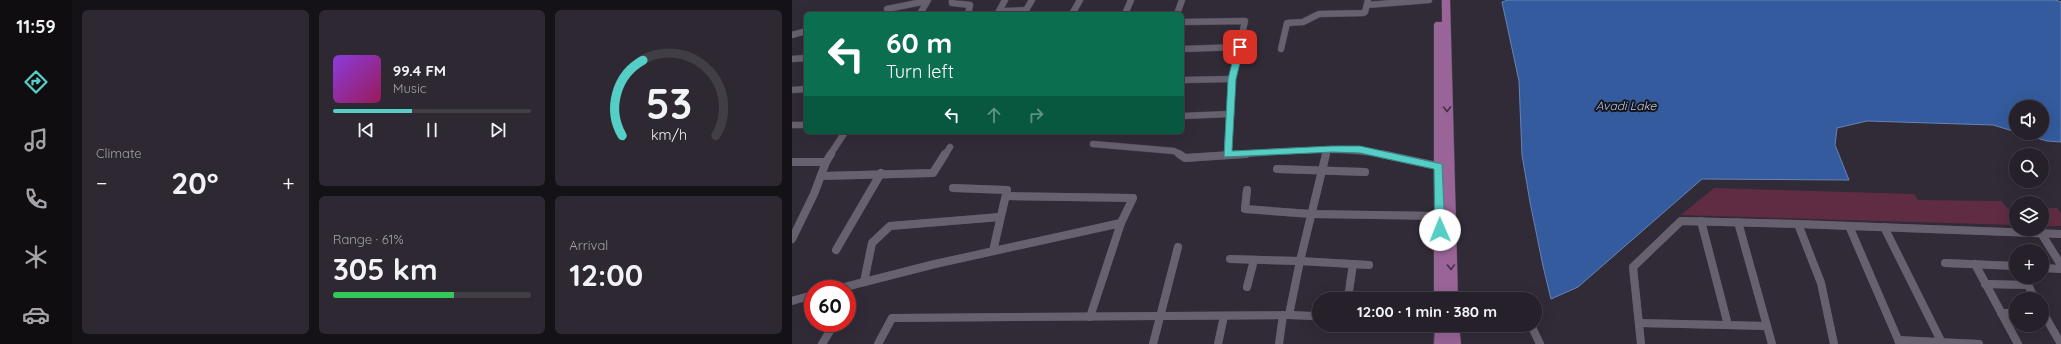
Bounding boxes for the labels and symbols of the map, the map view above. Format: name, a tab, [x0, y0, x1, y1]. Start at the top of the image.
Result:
pin	[1223, 30, 1257, 64]
water label: Avadi Lake	[1596, 98, 1658, 113]
one-way arrow	[1443, 106, 1451, 112]
position arrow	[1419, 209, 1461, 251]
one-way arrow	[1447, 264, 1455, 270]
speed limit sign: 60	[804, 280, 856, 332]

